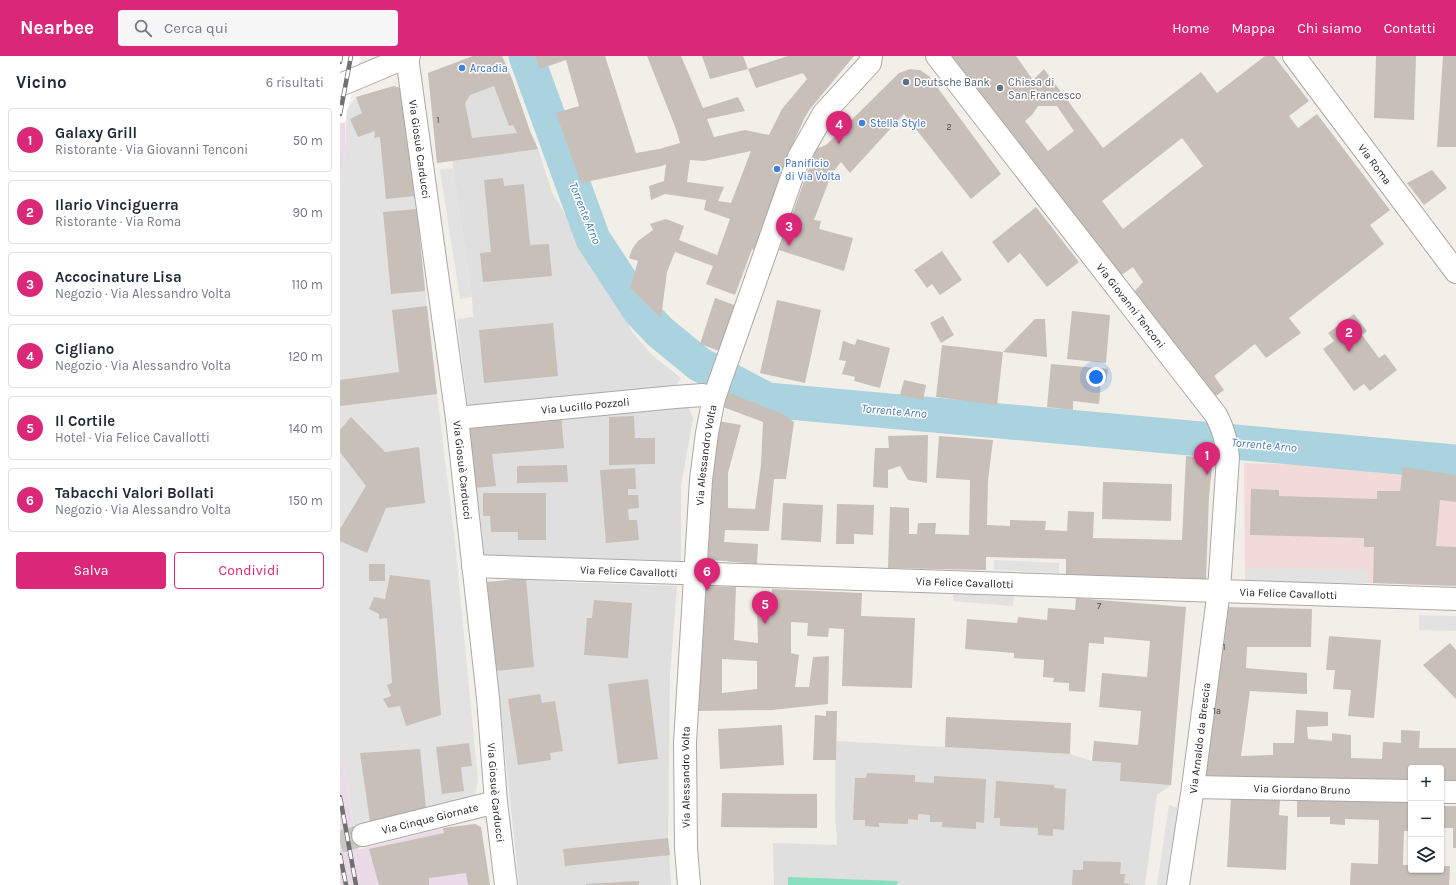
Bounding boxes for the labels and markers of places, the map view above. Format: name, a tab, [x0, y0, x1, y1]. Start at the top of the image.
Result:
place label: Arcadia	[470, 62, 508, 75]
marker: Arcadia	[457, 63, 467, 73]
place label: Deutsche Bank	[914, 76, 990, 89]
place label: Chiesa di San Francesco	[1008, 76, 1081, 102]
marker: Deutsche Bank	[901, 77, 911, 87]
marker: Chiesa di San Francesco	[995, 83, 1005, 93]
pin: 4	[826, 111, 852, 144]
place label: Stella Style	[870, 117, 926, 130]
marker: Stella Style	[857, 118, 867, 128]
place label: Panificio di Via Volta	[785, 157, 841, 183]
marker: Panificio di Via Volta	[772, 164, 782, 174]
pin: 3	[776, 213, 802, 246]
pin: 2	[1336, 319, 1362, 352]
pin: 1	[1194, 442, 1220, 475]
pin: 6	[694, 558, 720, 591]
pin: 5	[752, 591, 778, 624]

